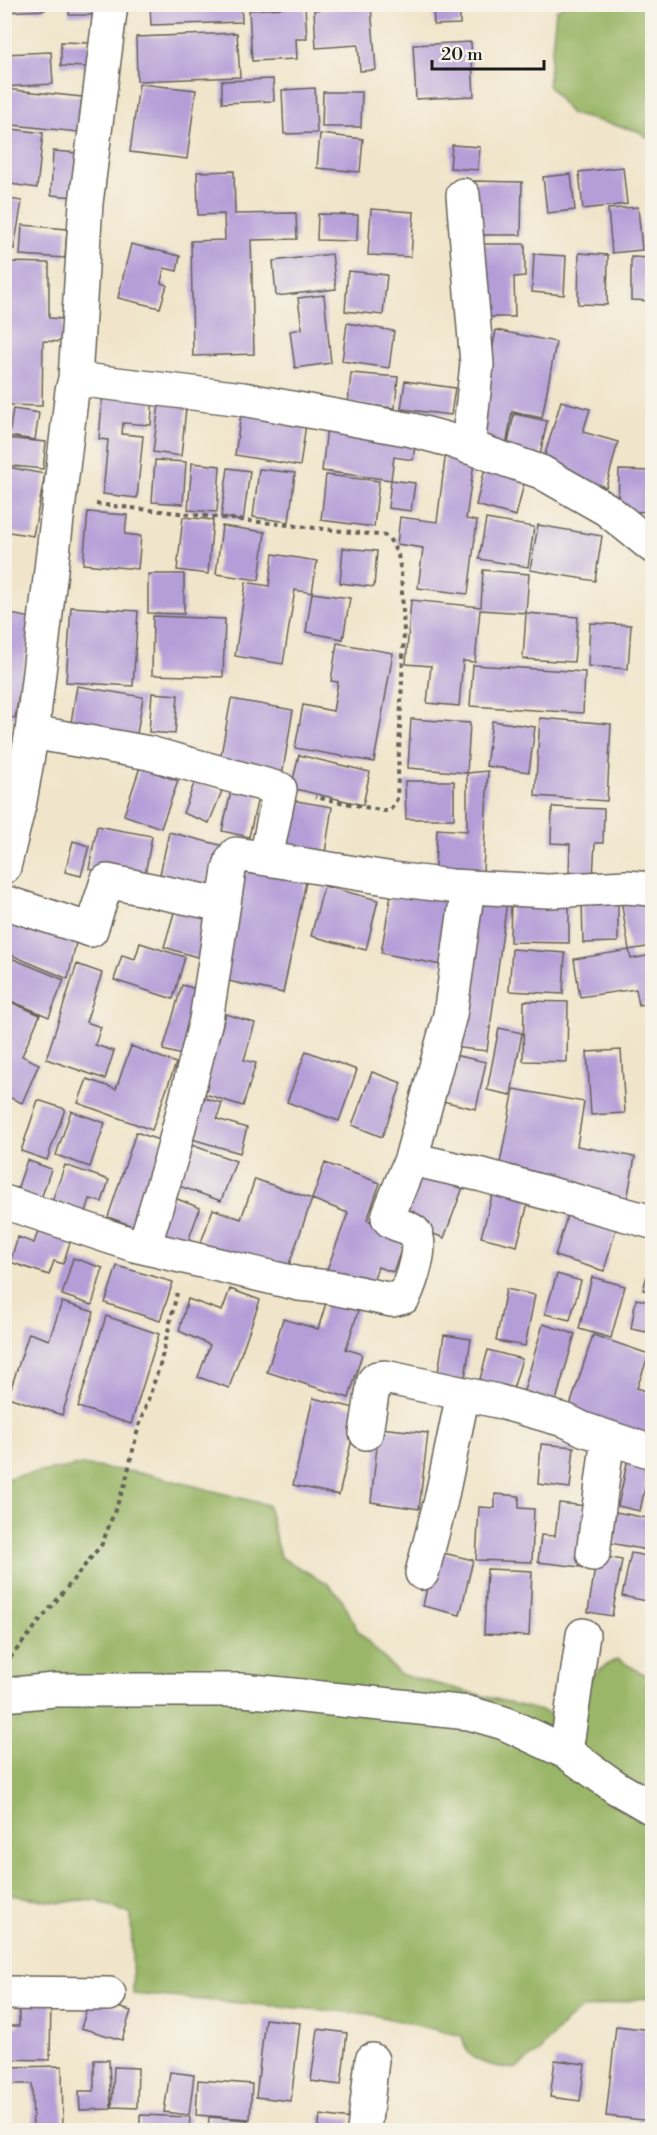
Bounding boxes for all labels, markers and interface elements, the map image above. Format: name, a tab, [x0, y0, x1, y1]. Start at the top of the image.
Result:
scale bar	[432, 33, 544, 71]
text: 20 m	[441, 43, 483, 66]

